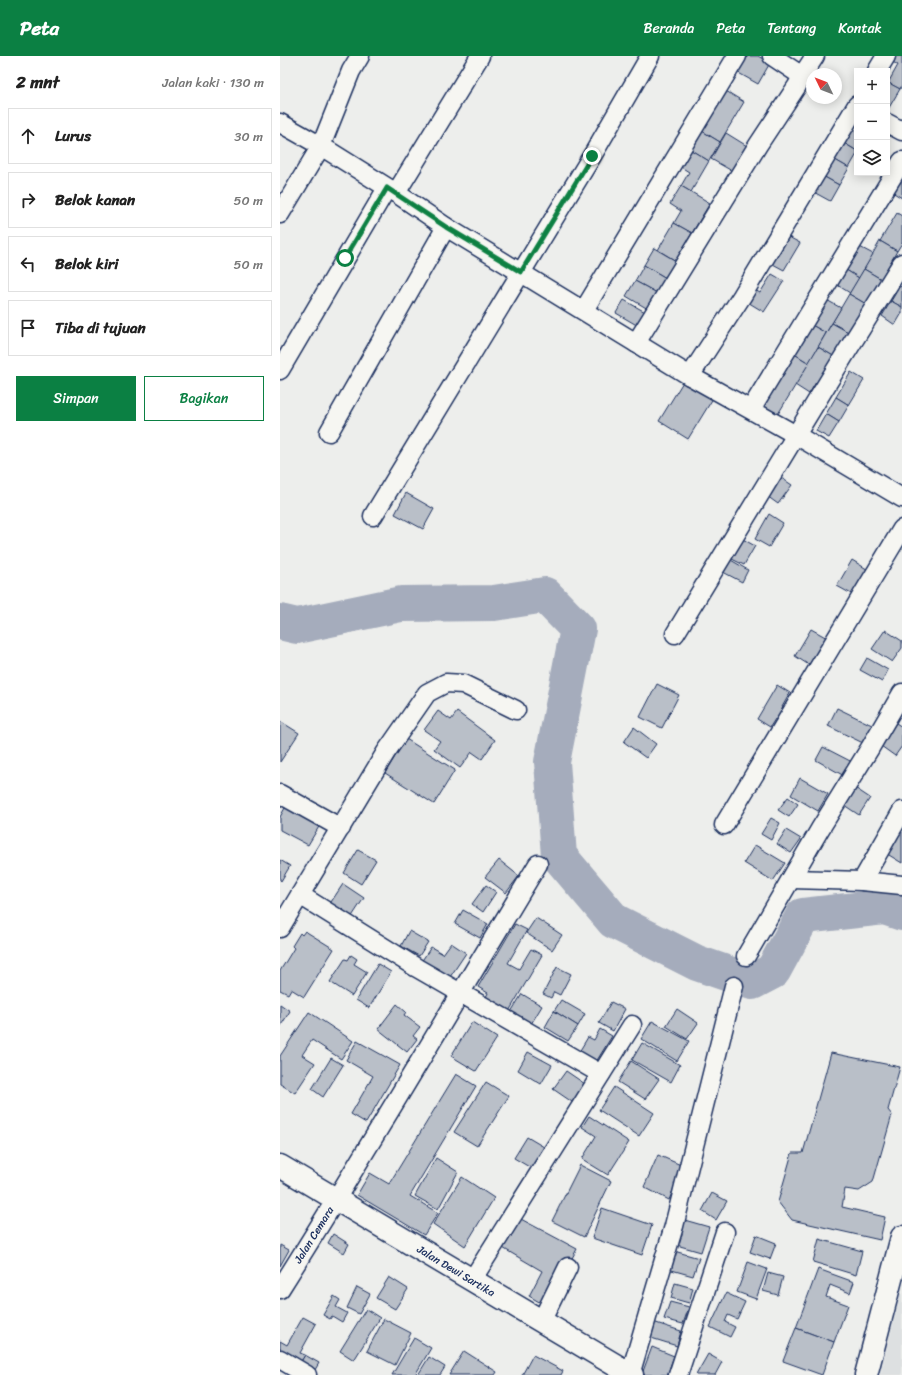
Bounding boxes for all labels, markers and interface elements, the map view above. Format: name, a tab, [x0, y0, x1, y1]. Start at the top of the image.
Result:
text: Peta	[20, 12, 59, 45]
text: Beranda	[644, 16, 694, 41]
text: Peta	[716, 16, 745, 41]
text: Tentang	[767, 16, 816, 41]
text: Kontak	[838, 16, 882, 41]
text: 2 mnt	[16, 67, 59, 97]
north arrow	[806, 68, 842, 104]
map controls	[854, 68, 890, 176]
button: +	[854, 68, 890, 104]
text: Jalan kaki · 130 m	[162, 71, 264, 94]
button: −	[854, 104, 890, 140]
text: Lurus	[55, 123, 91, 149]
icon: ahead	[17, 125, 39, 147]
text: 30 m	[234, 125, 263, 148]
button: layers	[854, 140, 890, 176]
route end	[583, 147, 601, 165]
text: Belok kanan	[55, 187, 135, 213]
icon: right	[17, 189, 39, 211]
text: 50 m	[233, 189, 263, 212]
route start	[336, 249, 354, 267]
text: Belok kiri	[55, 251, 118, 277]
icon: left	[17, 253, 39, 275]
text: 50 m	[233, 253, 263, 276]
text: Tiba di tujuan	[55, 315, 146, 341]
icon: arrive	[17, 317, 39, 339]
button: Simpan	[16, 376, 136, 421]
button: Bagikan	[144, 376, 264, 421]
street label: Jalan Cemara	[288, 1202, 339, 1268]
street label: Jalan Dewi Sartika	[412, 1240, 499, 1302]

